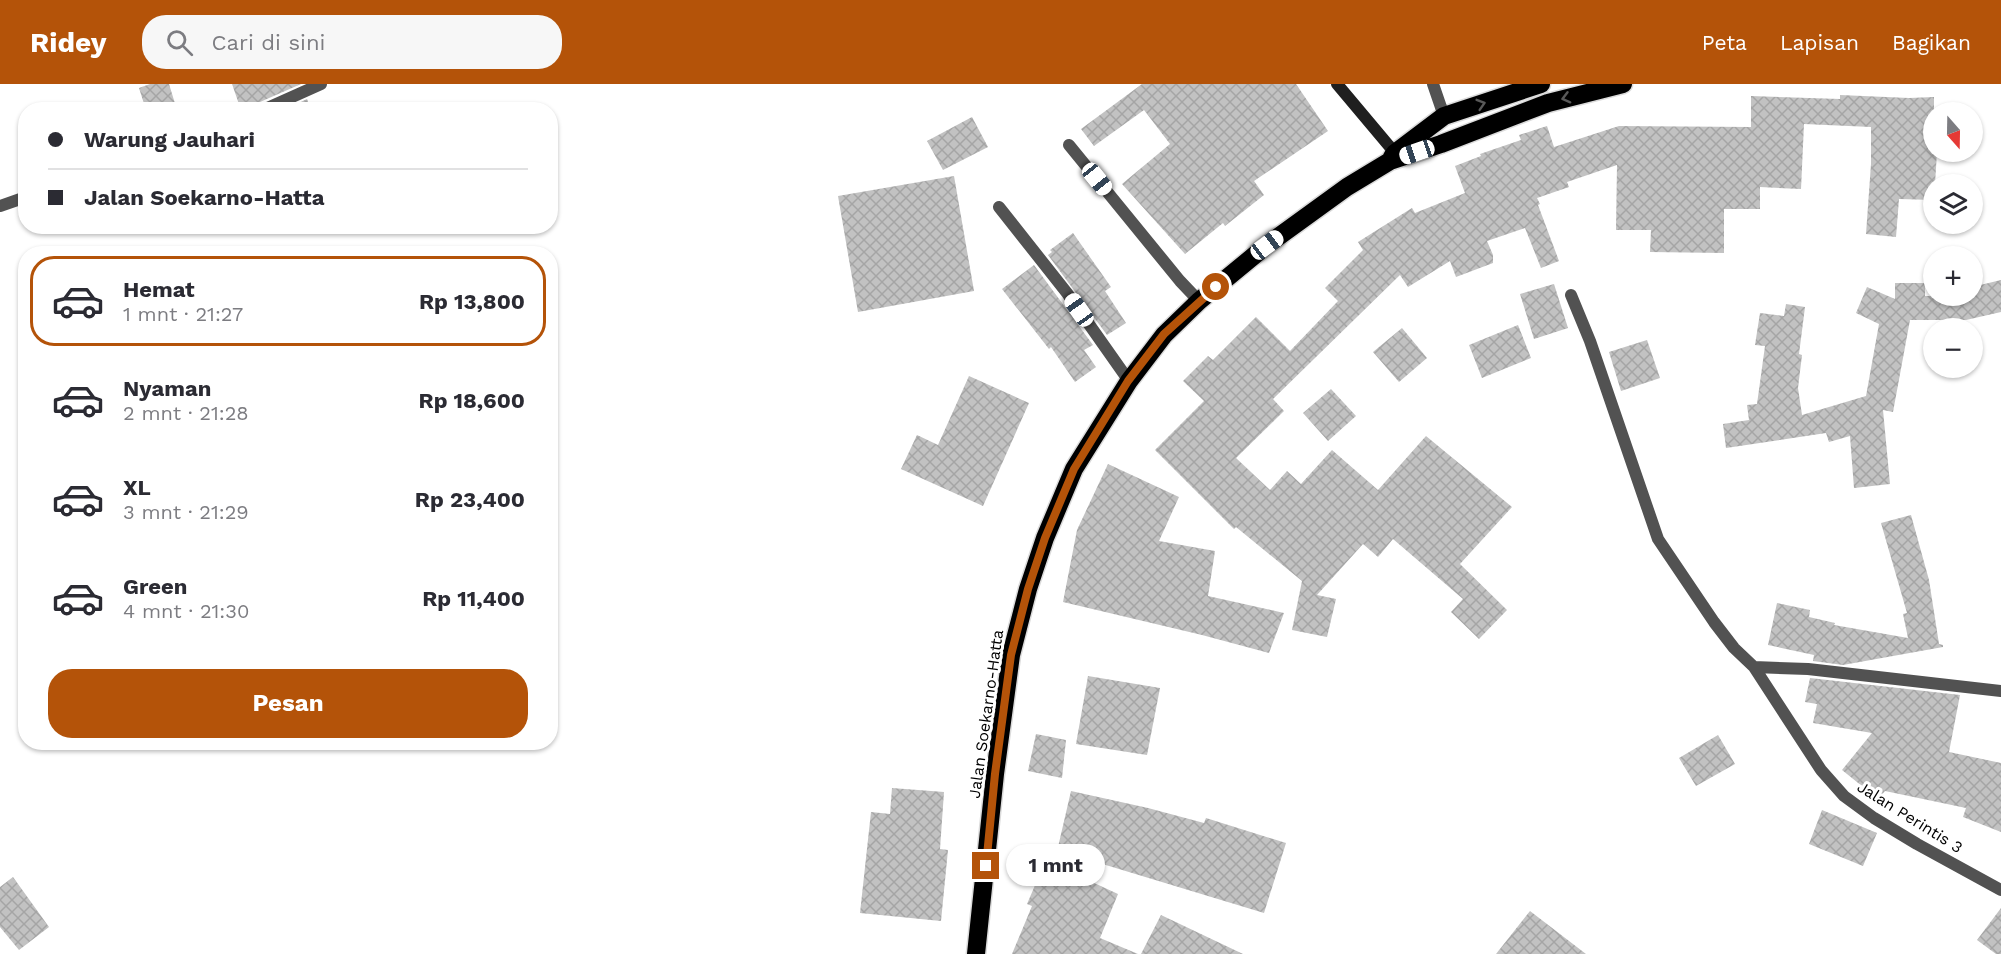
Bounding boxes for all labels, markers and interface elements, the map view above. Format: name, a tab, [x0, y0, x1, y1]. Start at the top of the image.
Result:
search box	[142, 15, 562, 69]
text: Ridey	[30, 26, 106, 59]
icon: search	[163, 26, 196, 59]
text: Cari di sini	[211, 30, 325, 55]
text: Peta	[1702, 30, 1747, 55]
text: Lapisan	[1780, 30, 1859, 55]
text: Bagikan	[1892, 30, 1971, 55]
one-way arrow	[1562, 91, 1572, 103]
one-way arrow	[1475, 99, 1486, 111]
north arrow	[1923, 102, 1983, 162]
map controls	[1923, 102, 1983, 378]
text: Warung Jauhari	[84, 127, 255, 152]
car	[1397, 138, 1437, 166]
car	[1079, 159, 1115, 199]
button: layers	[1923, 174, 1983, 234]
text: Jalan Soekarno-Hatta	[84, 185, 324, 210]
car	[1247, 227, 1287, 263]
button: +	[1923, 246, 1983, 306]
route start	[1202, 273, 1229, 300]
icon: car	[51, 274, 105, 328]
text: Hemat	[123, 277, 195, 302]
text: Rp 13,800	[419, 289, 525, 314]
car	[1061, 290, 1097, 330]
text: 1 mnt · 21:27	[123, 302, 243, 326]
button: −	[1923, 318, 1983, 378]
icon: car	[51, 373, 105, 427]
text: Nyaman	[123, 376, 211, 401]
text: Rp 18,600	[419, 388, 525, 413]
text: 2 mnt · 21:28	[123, 401, 249, 425]
icon: car	[51, 472, 105, 526]
text: XL	[123, 475, 151, 500]
text: Rp 23,400	[415, 487, 525, 512]
text: 3 mnt · 21:29	[123, 500, 249, 524]
icon: car	[51, 571, 105, 625]
text: Green	[123, 574, 187, 599]
text: Rp 11,400	[422, 586, 525, 611]
text: 4 mnt · 21:30	[123, 599, 249, 623]
street label: Jalan Soekarno-Hatta	[965, 628, 1007, 800]
button: Pesan	[48, 669, 528, 738]
street label: Jalan Perintis 3	[1854, 777, 1966, 857]
callout: 1 mnt	[1007, 845, 1106, 887]
route end	[972, 852, 999, 879]
text: 1 mnt	[1028, 853, 1083, 877]

